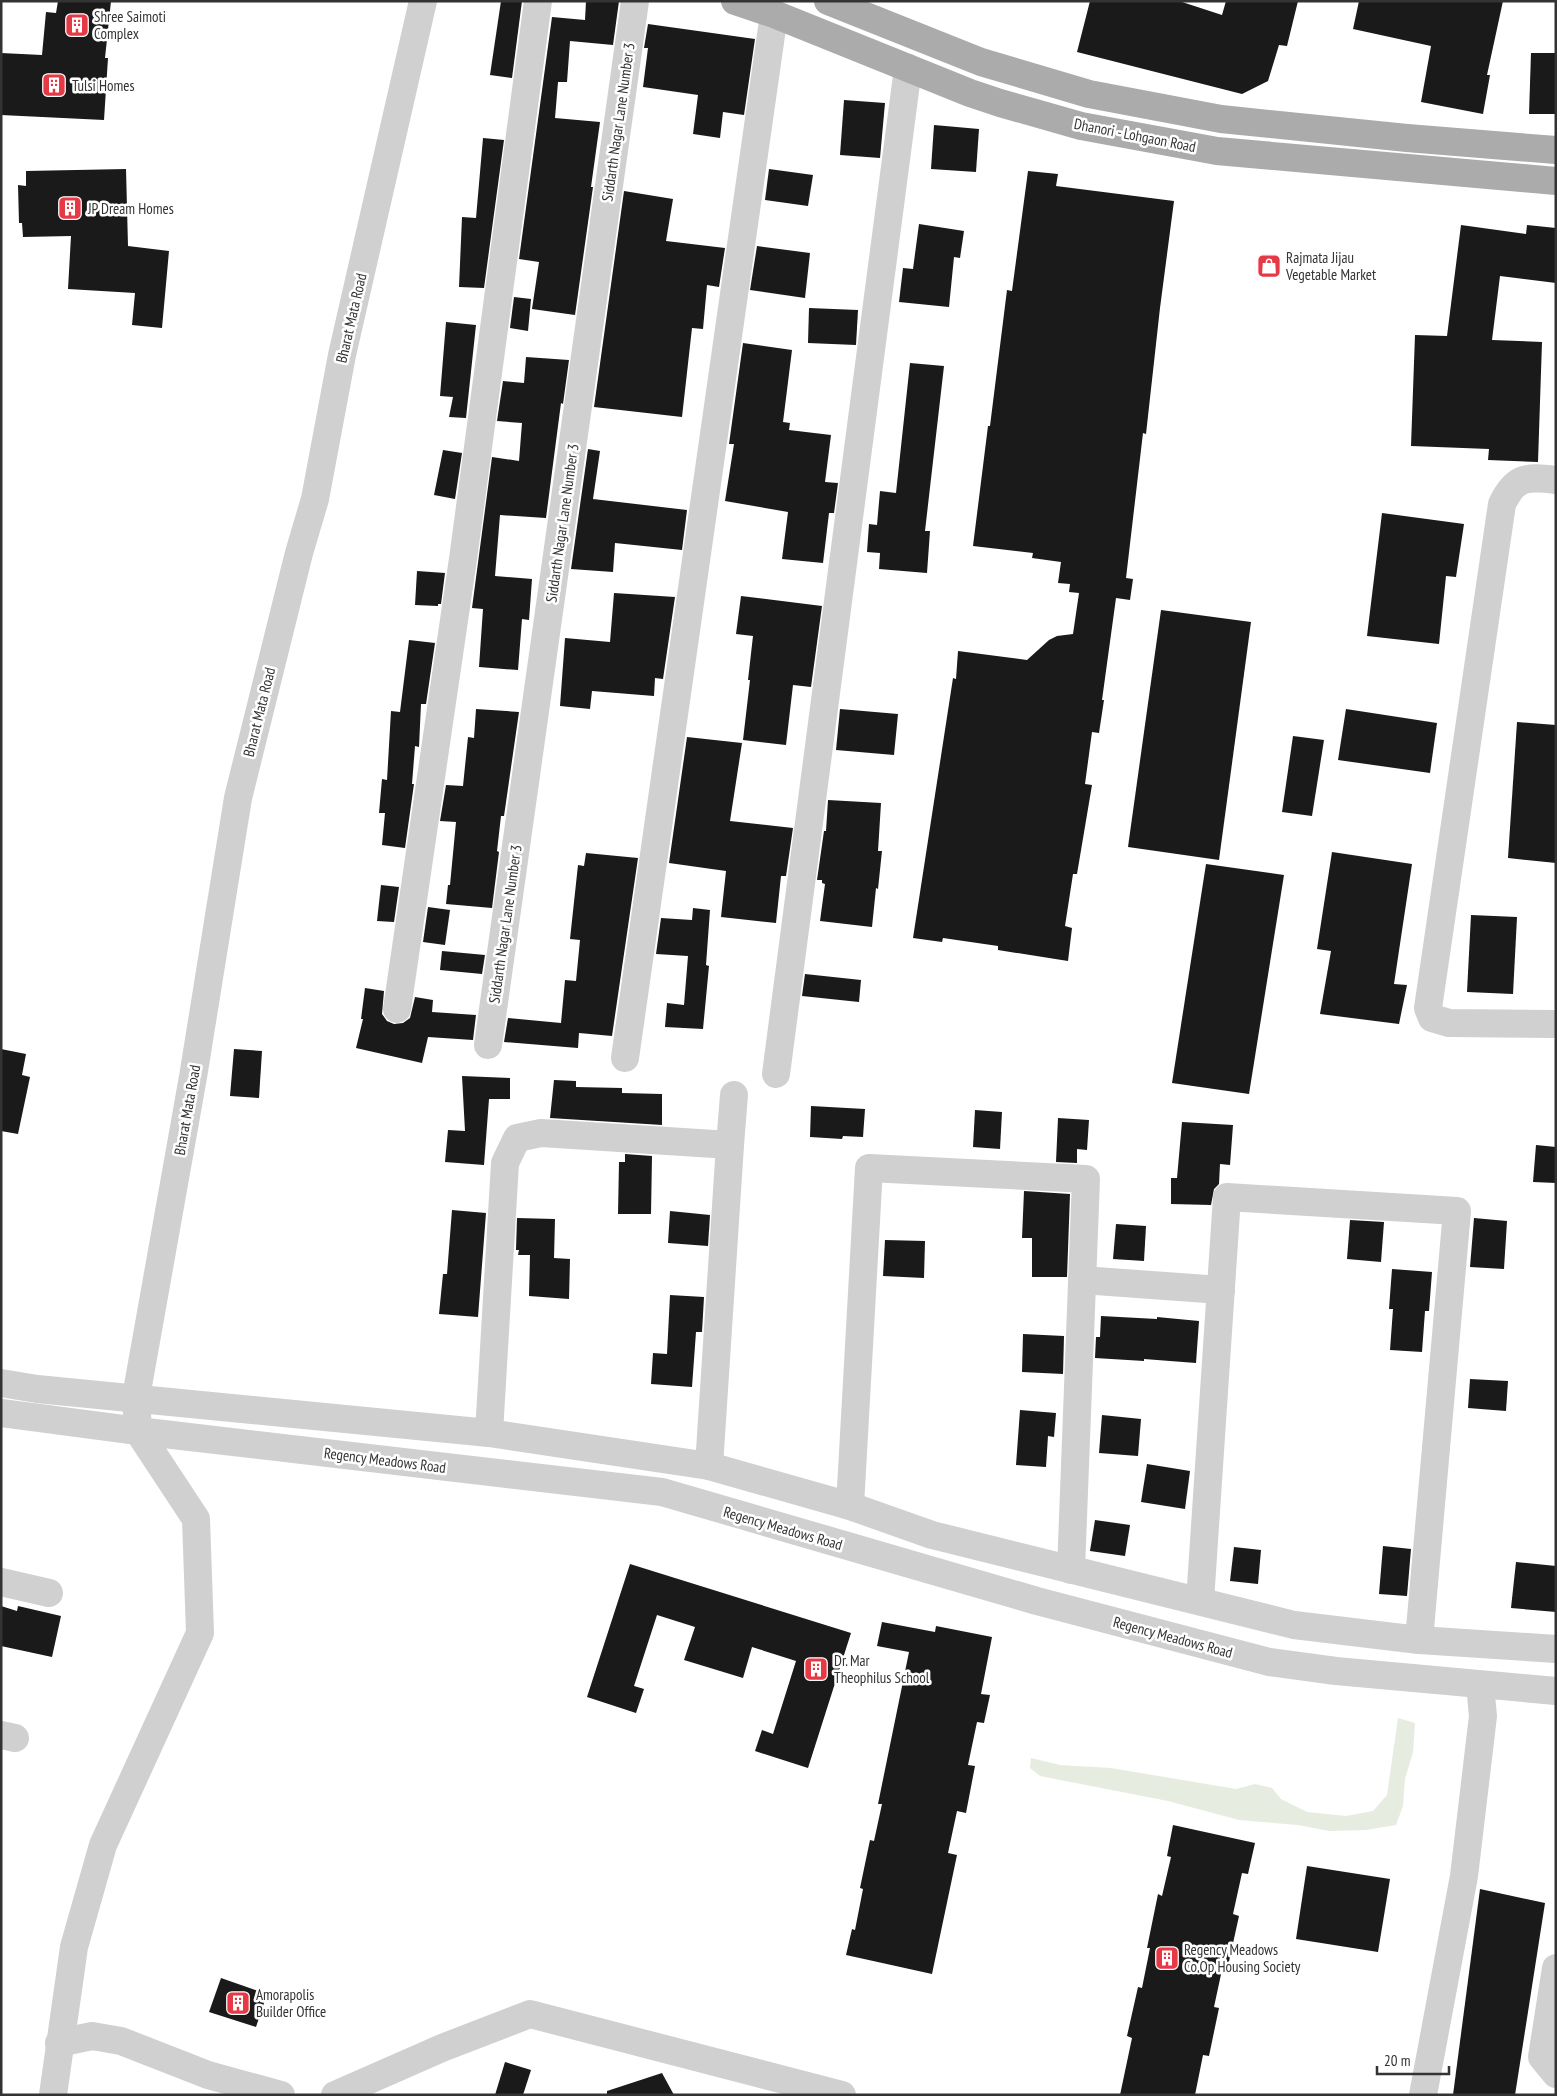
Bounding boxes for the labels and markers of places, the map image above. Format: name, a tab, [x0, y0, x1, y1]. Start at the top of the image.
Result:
place label: Shree Saimoti Complex	[94, 7, 166, 43]
building icon: Shree Saimoti Complex	[64, 12, 90, 38]
building icon: Tulsi Homes	[41, 72, 67, 98]
place label: Tulsi Homes	[72, 76, 135, 95]
building icon: JP Dream Homes	[57, 195, 83, 221]
place label: JP Dream Homes	[87, 199, 174, 218]
place label: Rajmata Jijau Vegetable Market	[1285, 248, 1376, 284]
shop icon: Rajmata Jijau Vegetable Market	[1256, 253, 1282, 279]
place label: Dr. Mar Theophilus School	[834, 1651, 930, 1687]
building icon: Dr. Mar Theophilus School	[803, 1656, 829, 1682]
place label: Regency Meadows Co.Op Housing Society	[1184, 1940, 1301, 1976]
building icon: Regency Meadows Co.Op Housing Society	[1154, 1945, 1180, 1971]
place label: Amorapolis Builder Office	[256, 1985, 326, 2021]
building icon: Amorapolis Builder Office	[225, 1990, 251, 2016]

